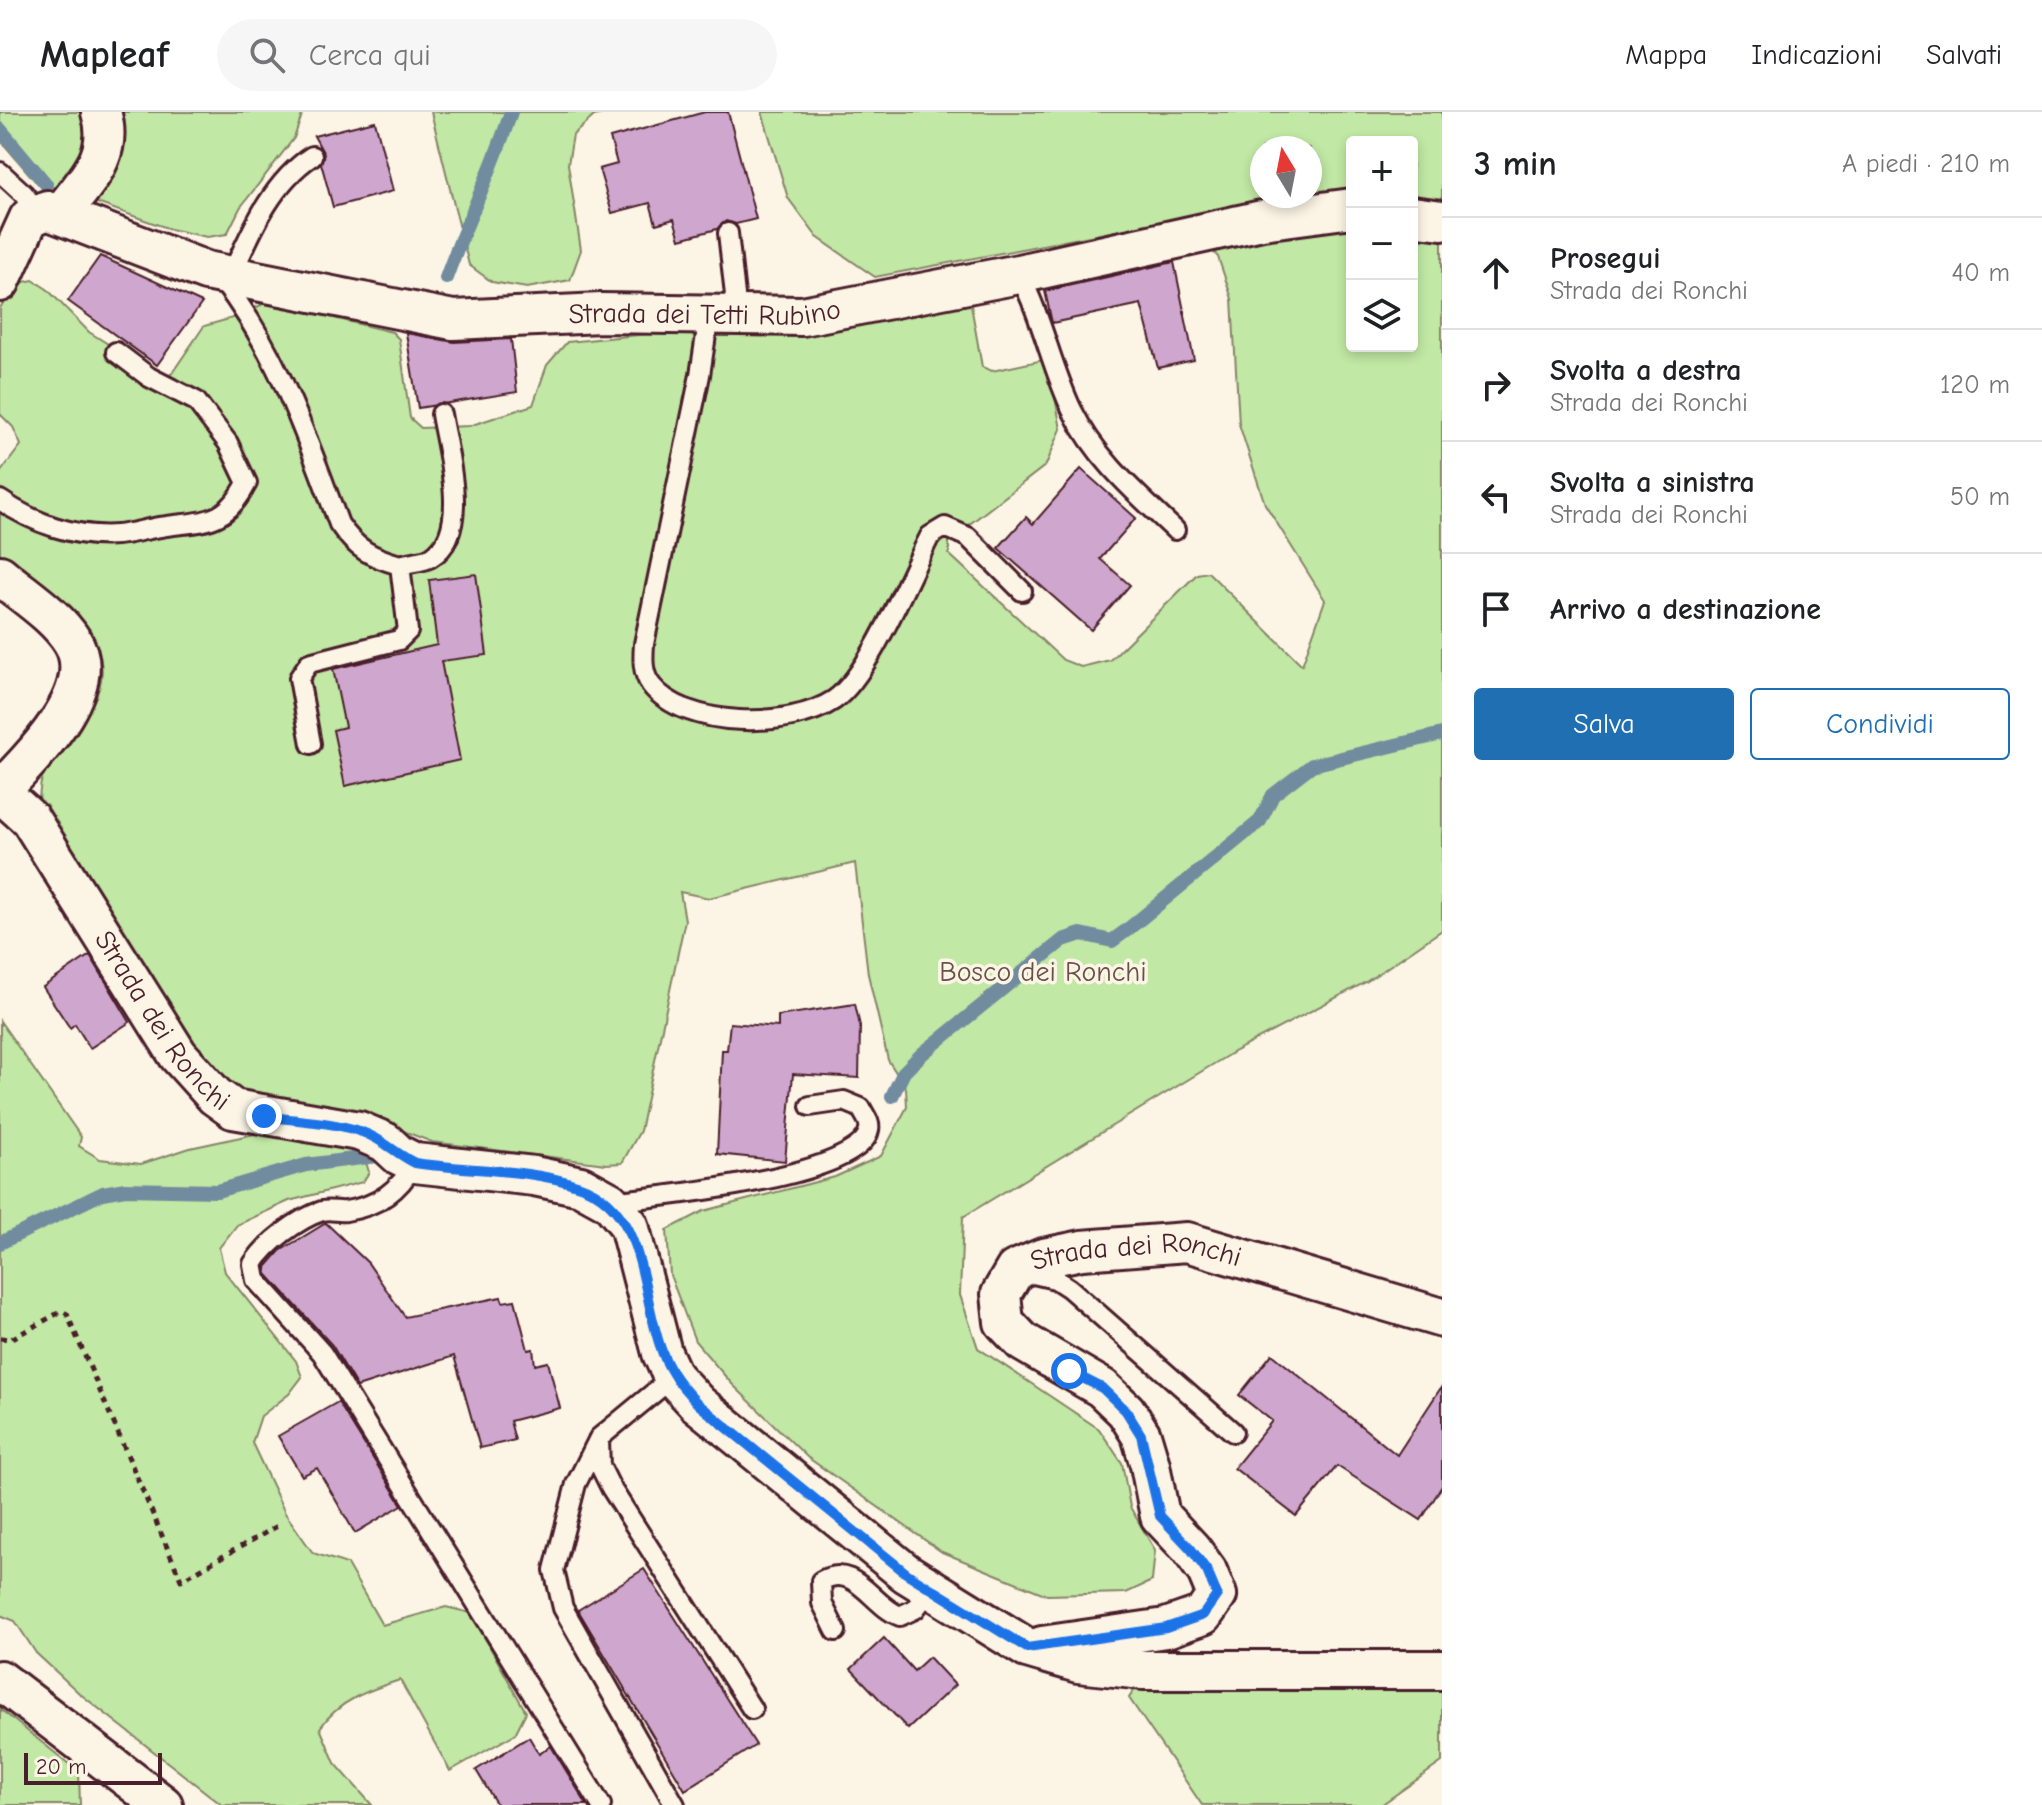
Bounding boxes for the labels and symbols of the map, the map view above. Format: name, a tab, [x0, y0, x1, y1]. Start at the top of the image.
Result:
north arrow	[1250, 136, 1322, 208]
street label: Strada dei Tetti Rubino	[568, 293, 843, 332]
street label: Strada dei Ronchi	[88, 925, 236, 1117]
park label: Bosco dei Ronchi	[939, 956, 1147, 988]
route end	[246, 1098, 282, 1134]
street label: Strada dei Ronchi	[1025, 1226, 1245, 1278]
route start	[1051, 1353, 1087, 1389]
scale bar	[24, 1749, 162, 1785]

